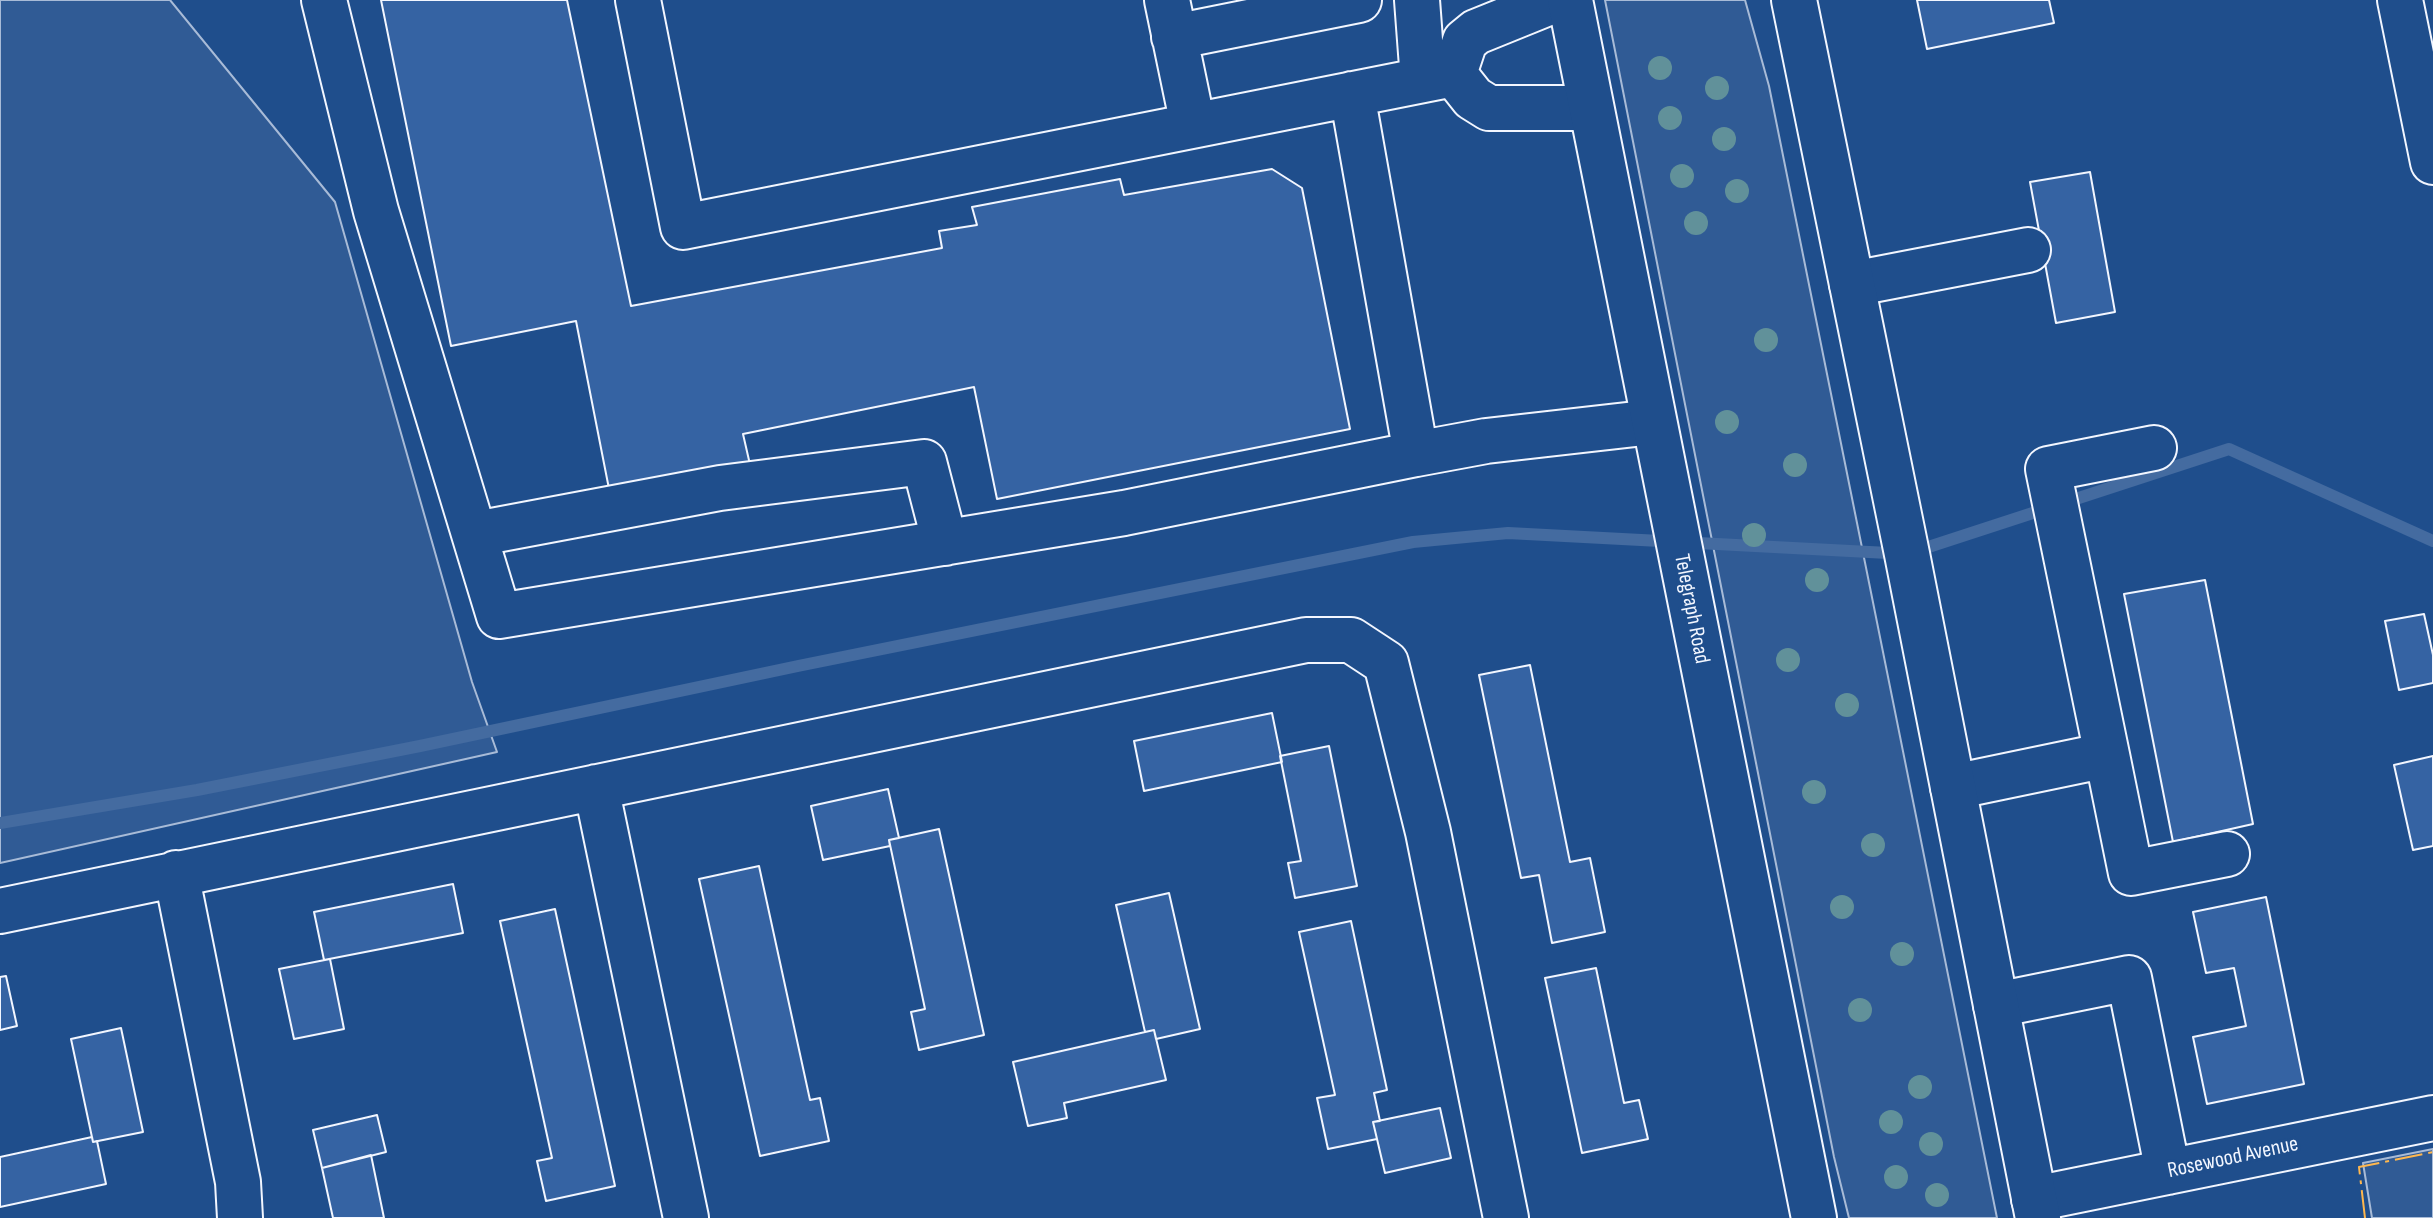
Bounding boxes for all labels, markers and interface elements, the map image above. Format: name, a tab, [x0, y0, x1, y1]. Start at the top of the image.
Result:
street label: Telegraph Road	[1667, 552, 1715, 666]
street label: Rosewood Avenue	[2165, 1131, 2301, 1185]

